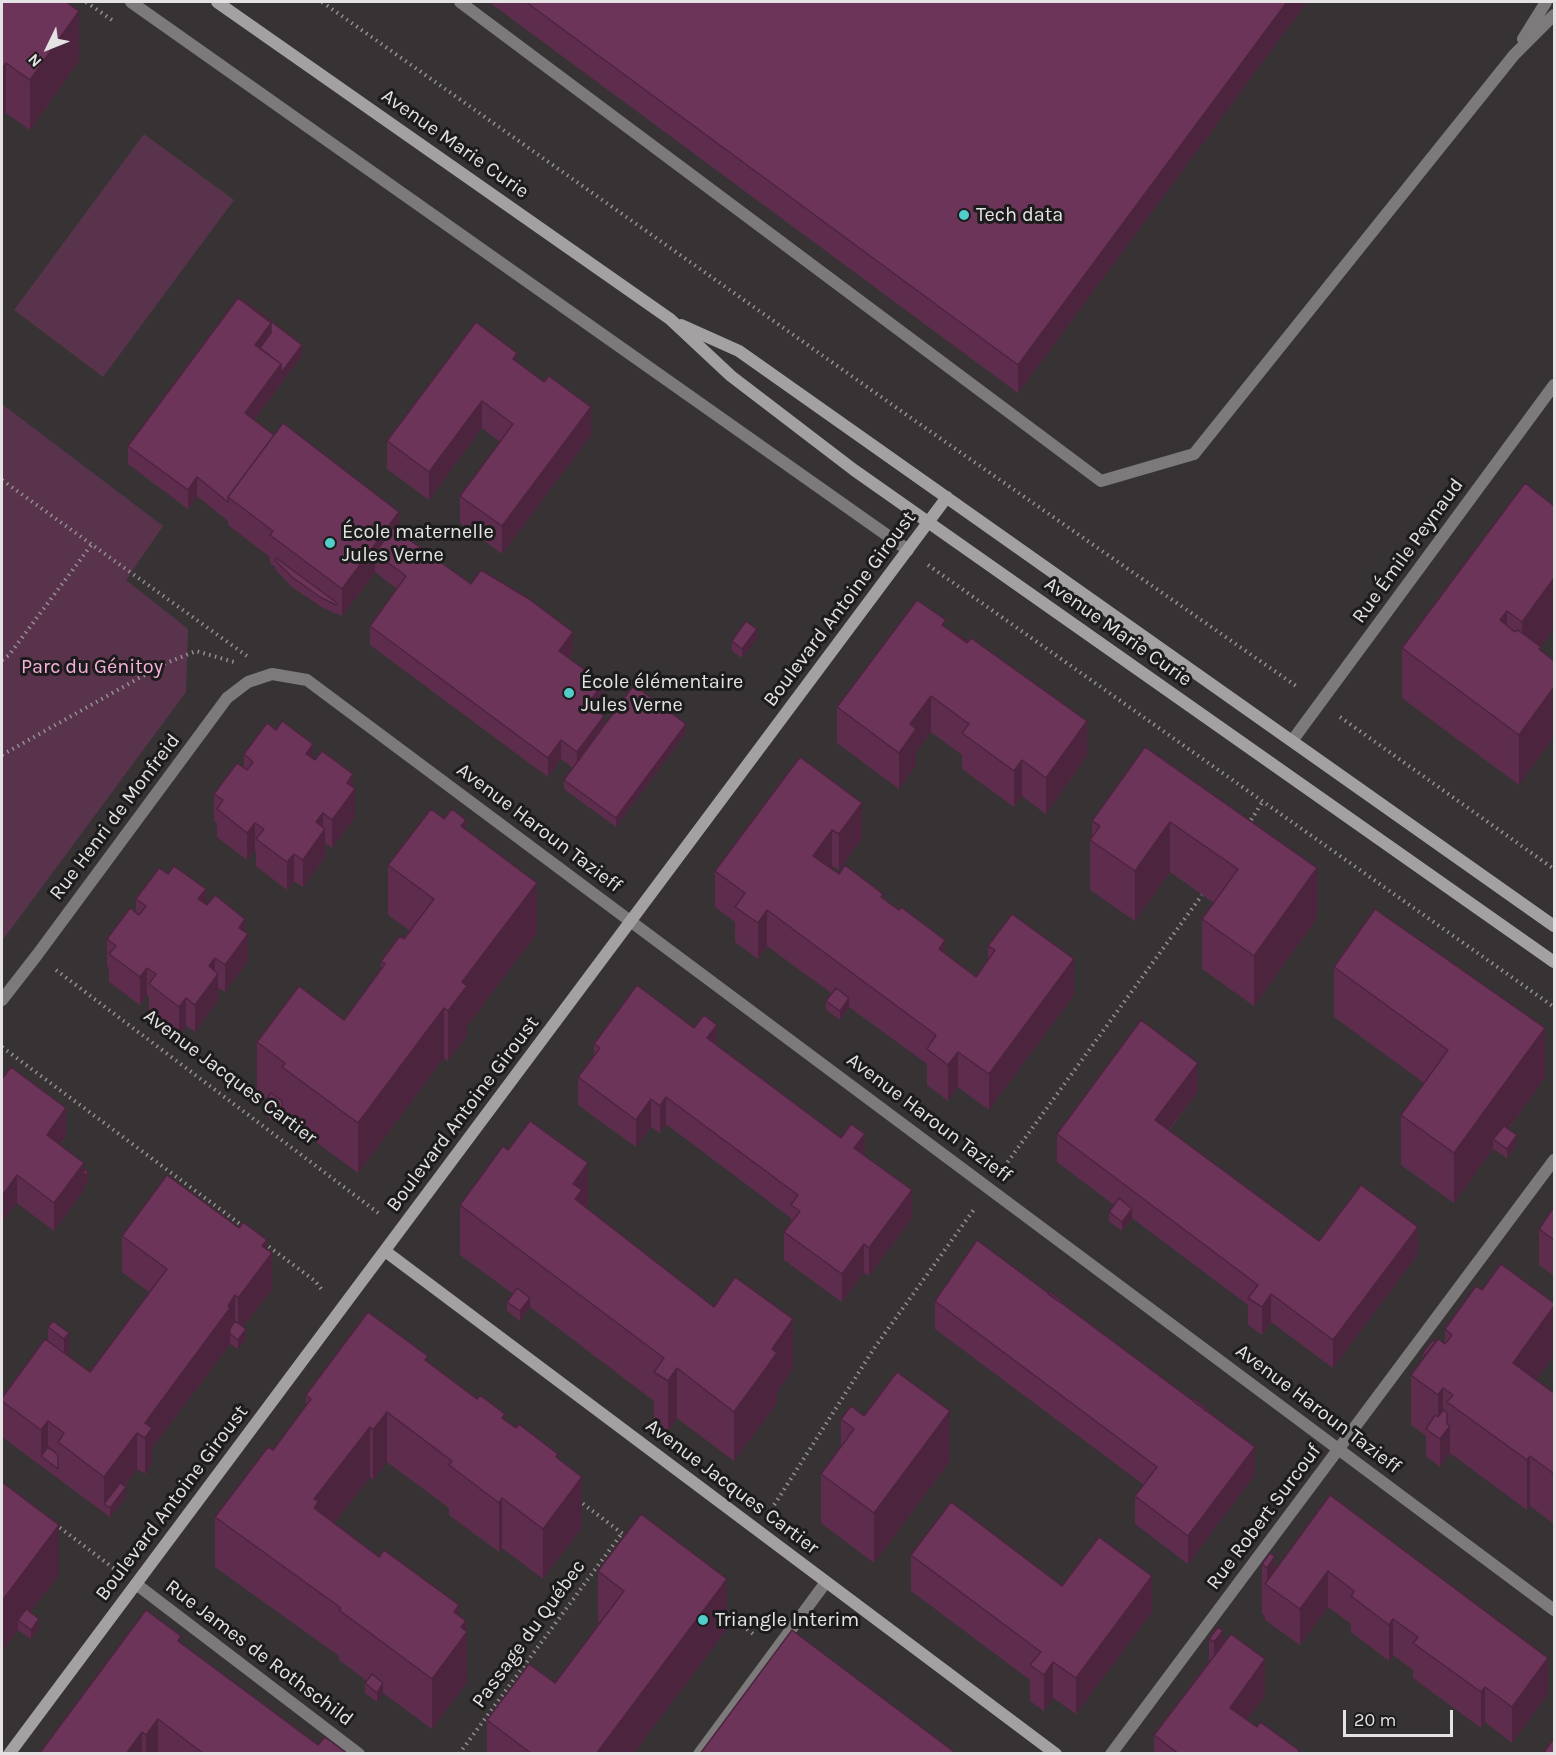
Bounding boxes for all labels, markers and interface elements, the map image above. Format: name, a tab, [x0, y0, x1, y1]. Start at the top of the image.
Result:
north arrow	[18, 18, 78, 78]
text: N	[24, 50, 45, 71]
street label: Avenue Marie Curie	[377, 84, 533, 204]
place label: Tech data	[976, 203, 1063, 227]
marker: Tech data	[957, 208, 971, 222]
street label: Rue Émile Peynaud	[1347, 474, 1469, 628]
street label: Boulevard Antoine Giroust	[759, 507, 921, 711]
place label: École maternelle Jules Verne	[342, 520, 494, 567]
marker: École maternelle Jules Verne	[323, 536, 337, 550]
street label: Avenue Marie Curie	[1040, 572, 1196, 692]
park label: Parc du Génitoy	[21, 655, 163, 679]
place label: École élémentaire Jules Verne	[581, 670, 743, 717]
marker: École élémentaire Jules Verne	[562, 686, 576, 700]
street label: Rue Henri de Monfreid	[45, 729, 185, 905]
street label: Avenue Haroun Tazieff	[452, 758, 626, 898]
street label: Avenue Jacques Cartier	[139, 1004, 321, 1150]
street label: Boulevard Antoine Giroust	[382, 1012, 544, 1216]
street label: Avenue Haroun Tazieff	[842, 1048, 1016, 1188]
street label: Avenue Haroun Tazieff	[1231, 1339, 1405, 1479]
street label: Boulevard Antoine Giroust	[91, 1401, 253, 1605]
street label: Avenue Jacques Cartier	[641, 1414, 823, 1560]
street label: Rue Robert Surcouf	[1202, 1440, 1326, 1594]
street label: Passage du Québec	[467, 1555, 591, 1713]
street label: Rue James de Rothschild	[160, 1575, 358, 1731]
place label: Triangle Interim	[715, 1608, 859, 1632]
marker: Triangle Interim	[696, 1613, 710, 1627]
scale bar	[1346, 1698, 1456, 1736]
text: 20 m	[1354, 1709, 1396, 1731]

